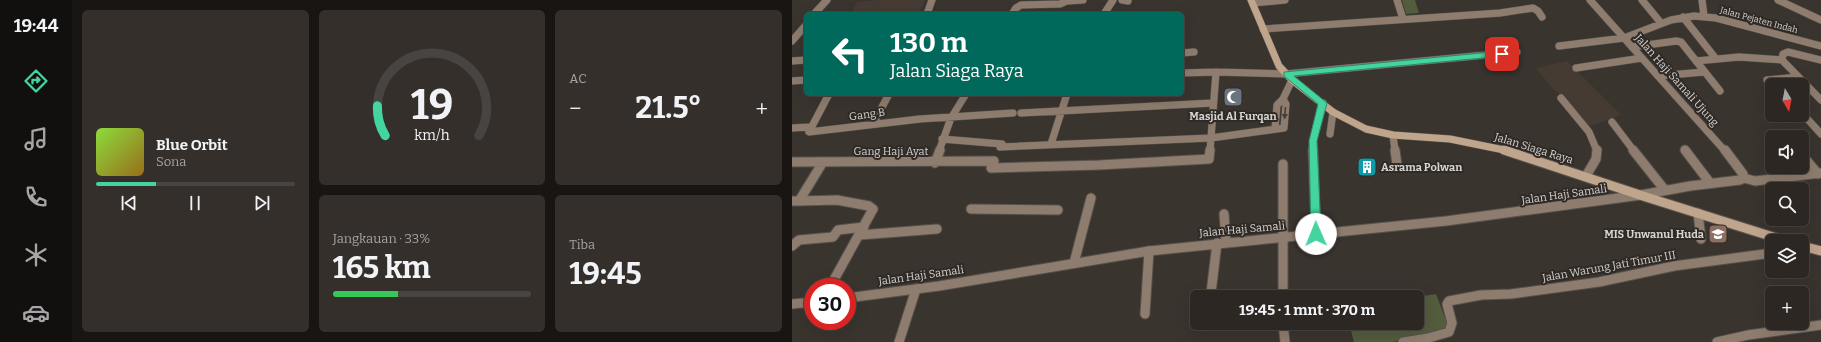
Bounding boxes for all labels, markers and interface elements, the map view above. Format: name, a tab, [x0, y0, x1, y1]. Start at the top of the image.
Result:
street label: Jalan Pejaten Indah	[1718, 5, 1799, 35]
text: 19:44	[14, 15, 58, 37]
text: 130 m	[890, 26, 968, 59]
icon: left	[824, 28, 876, 80]
street label: Jalan Haji Samali Ujung	[1631, 31, 1721, 129]
pin	[1485, 37, 1519, 71]
icon: arrive	[1491, 43, 1513, 65]
text: Jalan Siaga Raya	[890, 60, 1024, 82]
icon: directions	[22, 67, 50, 95]
text: AC	[569, 71, 587, 86]
north arrow	[1765, 78, 1809, 122]
map controls	[1765, 78, 1809, 330]
text: 19	[411, 79, 453, 129]
mosque icon: Masjid Al Furqan	[1222, 86, 1244, 108]
text: 21.5°	[635, 90, 702, 126]
text: −	[569, 95, 581, 122]
text: +	[755, 95, 768, 122]
street label: Gang B	[848, 106, 886, 123]
one-way arrow	[1282, 107, 1289, 119]
place label: Masjid Al Furqan	[1189, 110, 1277, 123]
icon: music	[22, 125, 50, 153]
text: km/h	[414, 126, 450, 143]
street label: Jalan Siaga Raya	[1492, 130, 1575, 167]
button: sound	[1765, 130, 1809, 174]
text: Blue Orbit	[156, 136, 228, 154]
street label: Gang Haji Ayat	[853, 145, 929, 158]
text: Sona	[156, 154, 186, 169]
building icon: Asrama Polwan	[1356, 156, 1378, 178]
place label: Asrama Polwan	[1381, 161, 1462, 174]
street label: Jalan Haji Samali	[1520, 182, 1608, 207]
button: search	[1765, 182, 1809, 226]
icon: phone	[22, 183, 50, 211]
icon: previous	[118, 192, 140, 214]
icon: pause	[184, 192, 206, 214]
icon: next	[251, 192, 273, 214]
position arrow	[1295, 213, 1337, 255]
street label: Jalan Haji Samali	[1198, 219, 1286, 240]
school or university icon: MIS Unwanul Huda	[1707, 223, 1729, 245]
place label: MIS Unwanul Huda	[1604, 228, 1705, 241]
text: Jangkauan · 33%	[333, 231, 430, 246]
button: layers	[1765, 234, 1809, 278]
text: Tiba	[569, 237, 595, 252]
icon: climate	[22, 241, 50, 269]
street label: Jalan Warung Jati Timur III	[1540, 248, 1677, 285]
text: 165 km	[333, 250, 431, 286]
text: 19:45	[569, 256, 642, 292]
street label: Jalan Haji Samali	[877, 263, 965, 288]
speed limit sign: 30	[804, 278, 856, 330]
button: +	[1765, 286, 1809, 330]
icon: car	[22, 299, 50, 327]
text: 19:45 · 1 mnt · 370 m	[1239, 301, 1375, 319]

